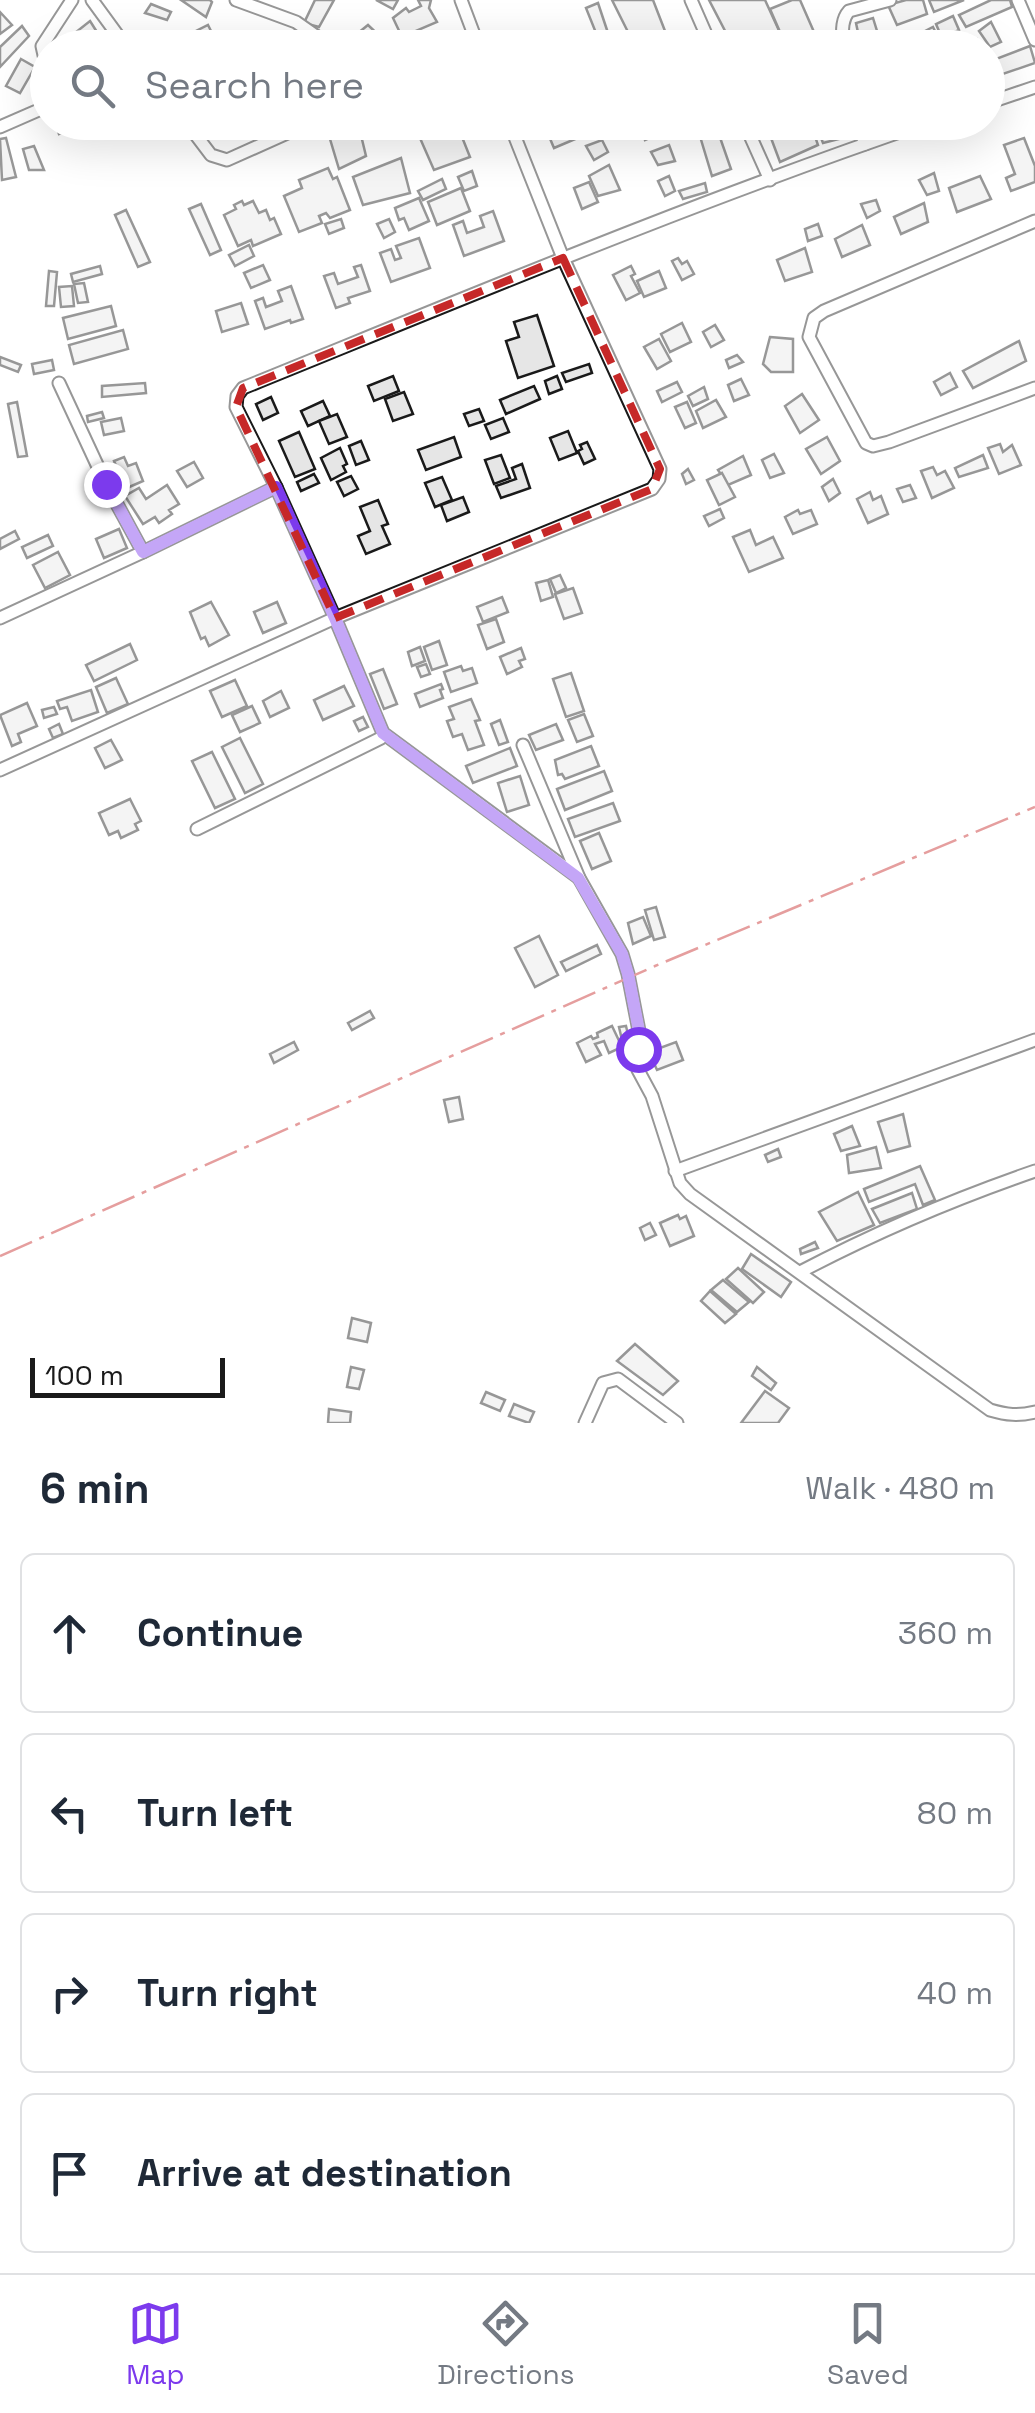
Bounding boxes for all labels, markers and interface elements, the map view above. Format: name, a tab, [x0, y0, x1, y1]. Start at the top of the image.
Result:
search box	[30, 30, 1005, 140]
icon: search	[65, 58, 120, 113]
text: Search here	[145, 61, 364, 109]
route end	[84, 462, 130, 508]
route start	[616, 1027, 662, 1073]
scale bar	[30, 1353, 225, 1398]
text: 100 m	[45, 1357, 124, 1393]
text: 6 min	[40, 1462, 150, 1515]
text: Walk · 480 m	[805, 1468, 995, 1508]
icon: ahead	[42, 1606, 97, 1661]
text: Continue	[137, 1609, 303, 1657]
text: 360 m	[898, 1613, 993, 1653]
icon: left	[42, 1786, 97, 1841]
text: Turn left	[137, 1789, 293, 1837]
text: 80 m	[917, 1793, 993, 1833]
icon: right	[42, 1966, 97, 2021]
text: Turn right	[137, 1969, 318, 2017]
text: 40 m	[917, 1973, 993, 2013]
icon: arrive	[42, 2146, 97, 2201]
text: Arrive at destination	[137, 2149, 512, 2197]
tab: Map	[126, 2296, 185, 2392]
tab: Directions	[437, 2296, 574, 2392]
tab: Saved	[827, 2296, 909, 2392]

